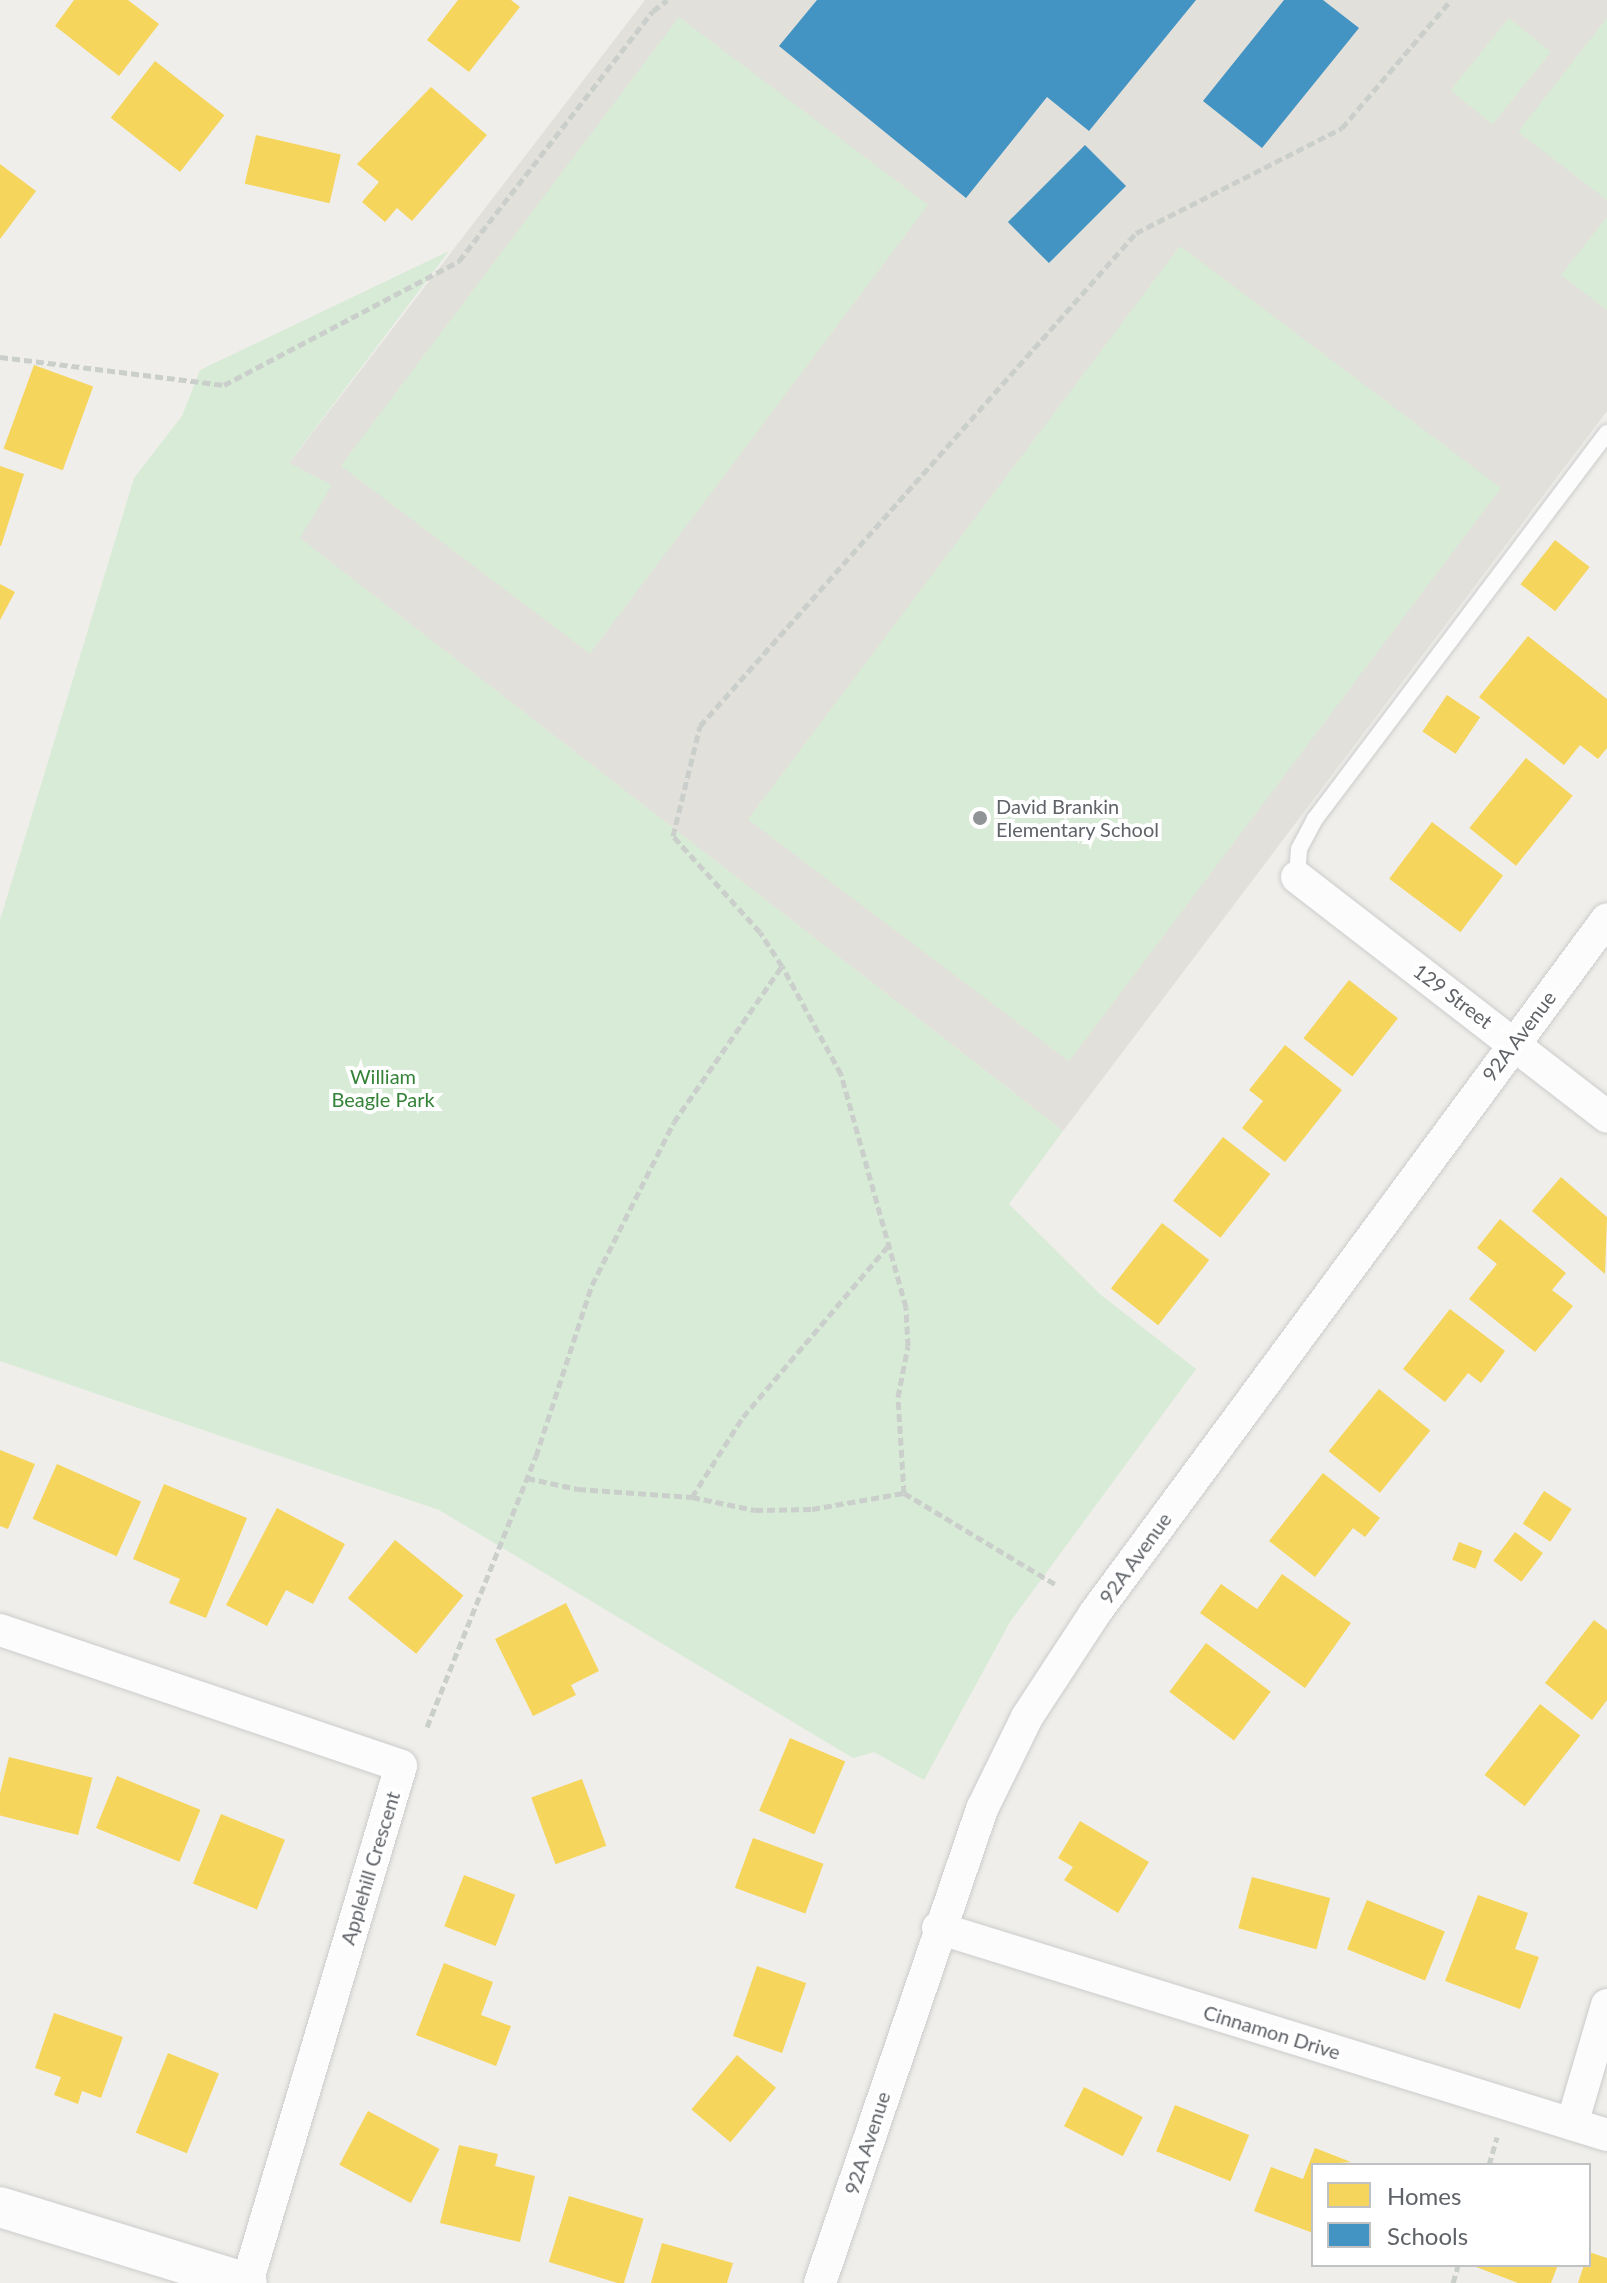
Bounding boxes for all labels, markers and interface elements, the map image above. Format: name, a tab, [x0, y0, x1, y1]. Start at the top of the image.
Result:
place label: David Brankin Elementary School	[996, 794, 1159, 841]
marker: David Brankin Elementary School	[971, 809, 989, 827]
street label: 129 Street	[1409, 959, 1497, 1033]
street label: 92A Avenue	[1477, 986, 1561, 1086]
park label: William Beagle Park	[331, 1064, 435, 1111]
street label: 92A Avenue	[1094, 1507, 1176, 1609]
street label: Applehill Crescent	[335, 1788, 405, 1948]
street label: Cinnamon Drive	[1201, 2000, 1343, 2064]
street label: 92A Avenue	[839, 2088, 895, 2198]
legend	[1311, 2163, 1591, 2267]
text: Homes	[1387, 2181, 1461, 2210]
text: Schools	[1387, 2221, 1468, 2250]

